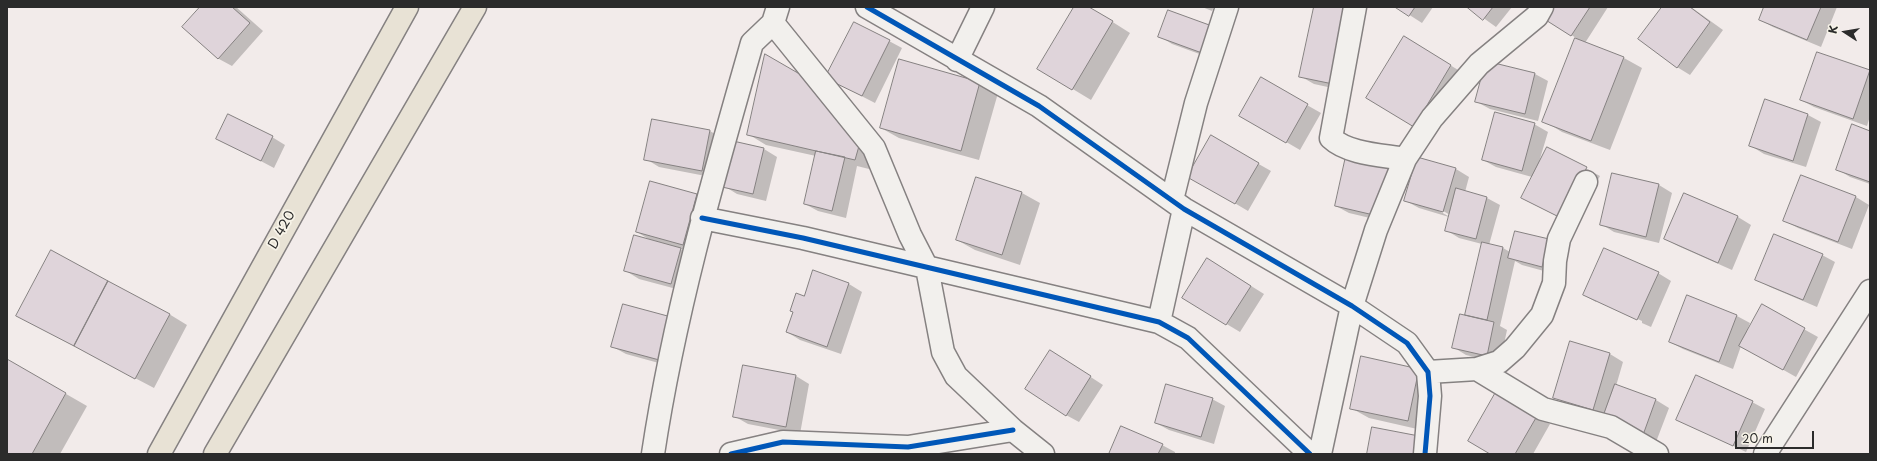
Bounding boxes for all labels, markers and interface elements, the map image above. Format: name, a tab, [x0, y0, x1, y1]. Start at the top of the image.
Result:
north arrow	[1825, 12, 1865, 52]
text: K	[1824, 24, 1842, 35]
street label: D 420	[265, 208, 299, 252]
scale bar	[1737, 423, 1816, 449]
text: 20 m	[1742, 429, 1773, 447]

